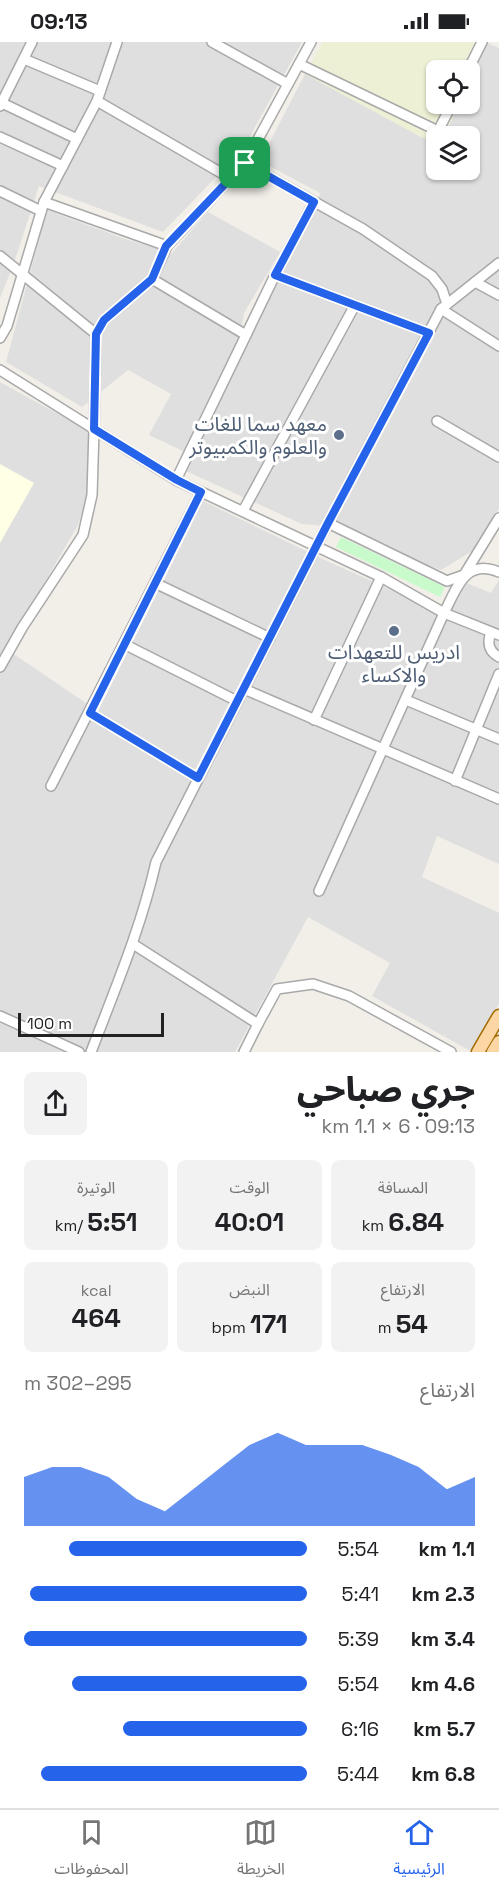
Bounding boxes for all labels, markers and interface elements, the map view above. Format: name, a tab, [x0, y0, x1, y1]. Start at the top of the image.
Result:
text: 09:13	[30, 7, 88, 35]
map controls	[426, 60, 480, 180]
button: locate	[426, 60, 480, 114]
button: layers	[426, 126, 480, 180]
pin	[219, 137, 270, 188]
icon: arrive	[228, 146, 261, 179]
place label: معهد سما للغات والعلوم والكمبيوتر	[188, 411, 327, 462]
marker: معهد سما للغات والعلوم والكمبيوتر	[332, 428, 346, 442]
marker: ادريس للتعهدات والاكساء	[387, 624, 401, 638]
place label: ادريس للتعهدات والاكساء	[328, 639, 460, 688]
scale bar	[18, 1010, 164, 1037]
text: 100 m	[27, 1013, 72, 1034]
text: جري صباحي	[297, 1069, 475, 1111]
button: share	[24, 1072, 87, 1135]
text: 09:13 · 6 × 1.1 km	[321, 1113, 475, 1139]
text: الوتيرة	[77, 1177, 115, 1198]
text: الوقت	[229, 1177, 270, 1198]
text: المسافة	[378, 1177, 428, 1198]
text: 5:51	[87, 1205, 138, 1239]
text: 40:01	[215, 1205, 284, 1239]
text: 6.84	[388, 1205, 444, 1239]
text: /km	[55, 1215, 87, 1236]
text: km	[362, 1215, 388, 1236]
text: النبض	[229, 1279, 270, 1300]
text: الارتفاع	[381, 1279, 425, 1300]
text: kcal	[81, 1280, 112, 1301]
text: 464	[72, 1301, 121, 1335]
text: 171	[250, 1307, 288, 1341]
text: 54	[396, 1307, 428, 1341]
text: bpm	[211, 1317, 250, 1338]
text: m	[378, 1317, 396, 1338]
text: 295–302 m	[24, 1370, 132, 1396]
text: الارتفاع	[420, 1377, 475, 1403]
text: 5:54	[337, 1536, 379, 1562]
text: 1.1 km	[419, 1536, 475, 1562]
text: 5:41	[342, 1581, 379, 1607]
text: 2.3 km	[412, 1581, 475, 1607]
text: 5:39	[338, 1626, 379, 1652]
text: 3.4 km	[411, 1626, 475, 1652]
text: 5:54	[337, 1671, 379, 1697]
text: 4.6 km	[411, 1671, 475, 1697]
text: 6:16	[341, 1716, 379, 1742]
text: 5.7 km	[413, 1716, 475, 1742]
text: 5:44	[337, 1761, 379, 1787]
text: 6.8 km	[411, 1761, 475, 1787]
tab: المحفوظات	[54, 1816, 129, 1886]
tab: الخريطة	[237, 1816, 285, 1886]
tab: الرئيسية	[393, 1816, 445, 1886]

